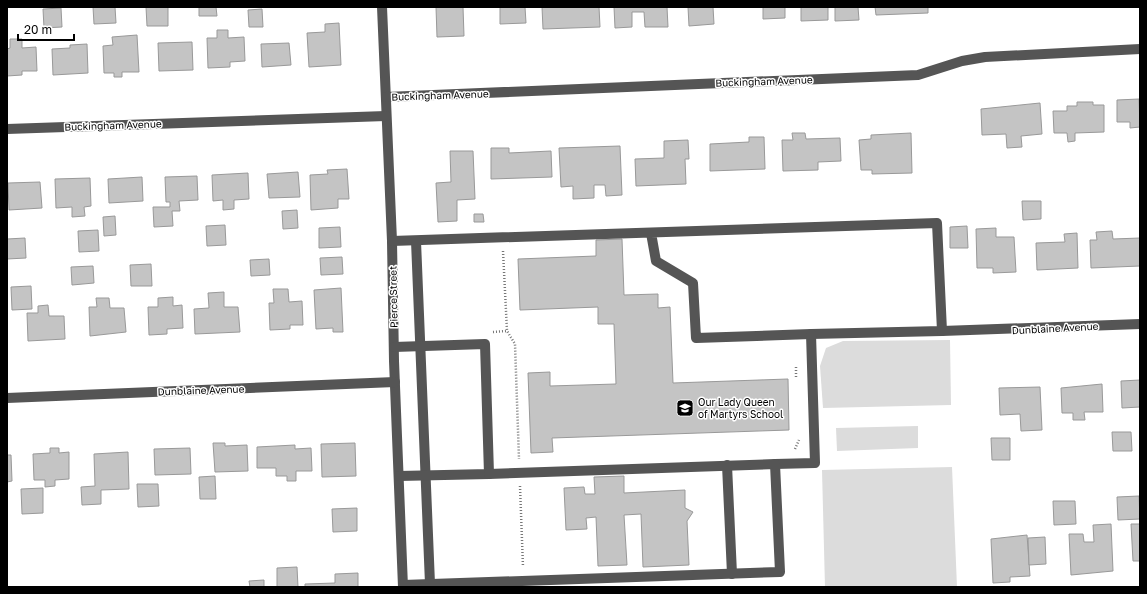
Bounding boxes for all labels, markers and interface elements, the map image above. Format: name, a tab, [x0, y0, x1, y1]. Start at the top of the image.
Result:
scale bar	[18, 16, 74, 42]
text: 20 m	[24, 22, 52, 37]
street label: Buckingham Avenue	[715, 73, 813, 89]
street label: Buckingham Avenue	[391, 87, 489, 103]
street label: Buckingham Avenue	[64, 117, 162, 133]
street label: Pierce Street	[386, 266, 400, 328]
street label: Dunblaine Avenue	[1011, 320, 1099, 336]
street label: Dunblaine Avenue	[157, 382, 245, 398]
place label: Our Lady Queen of Martyrs School	[698, 396, 783, 420]
school or university icon: Our Lady Queen of Martyrs School	[675, 398, 695, 418]

